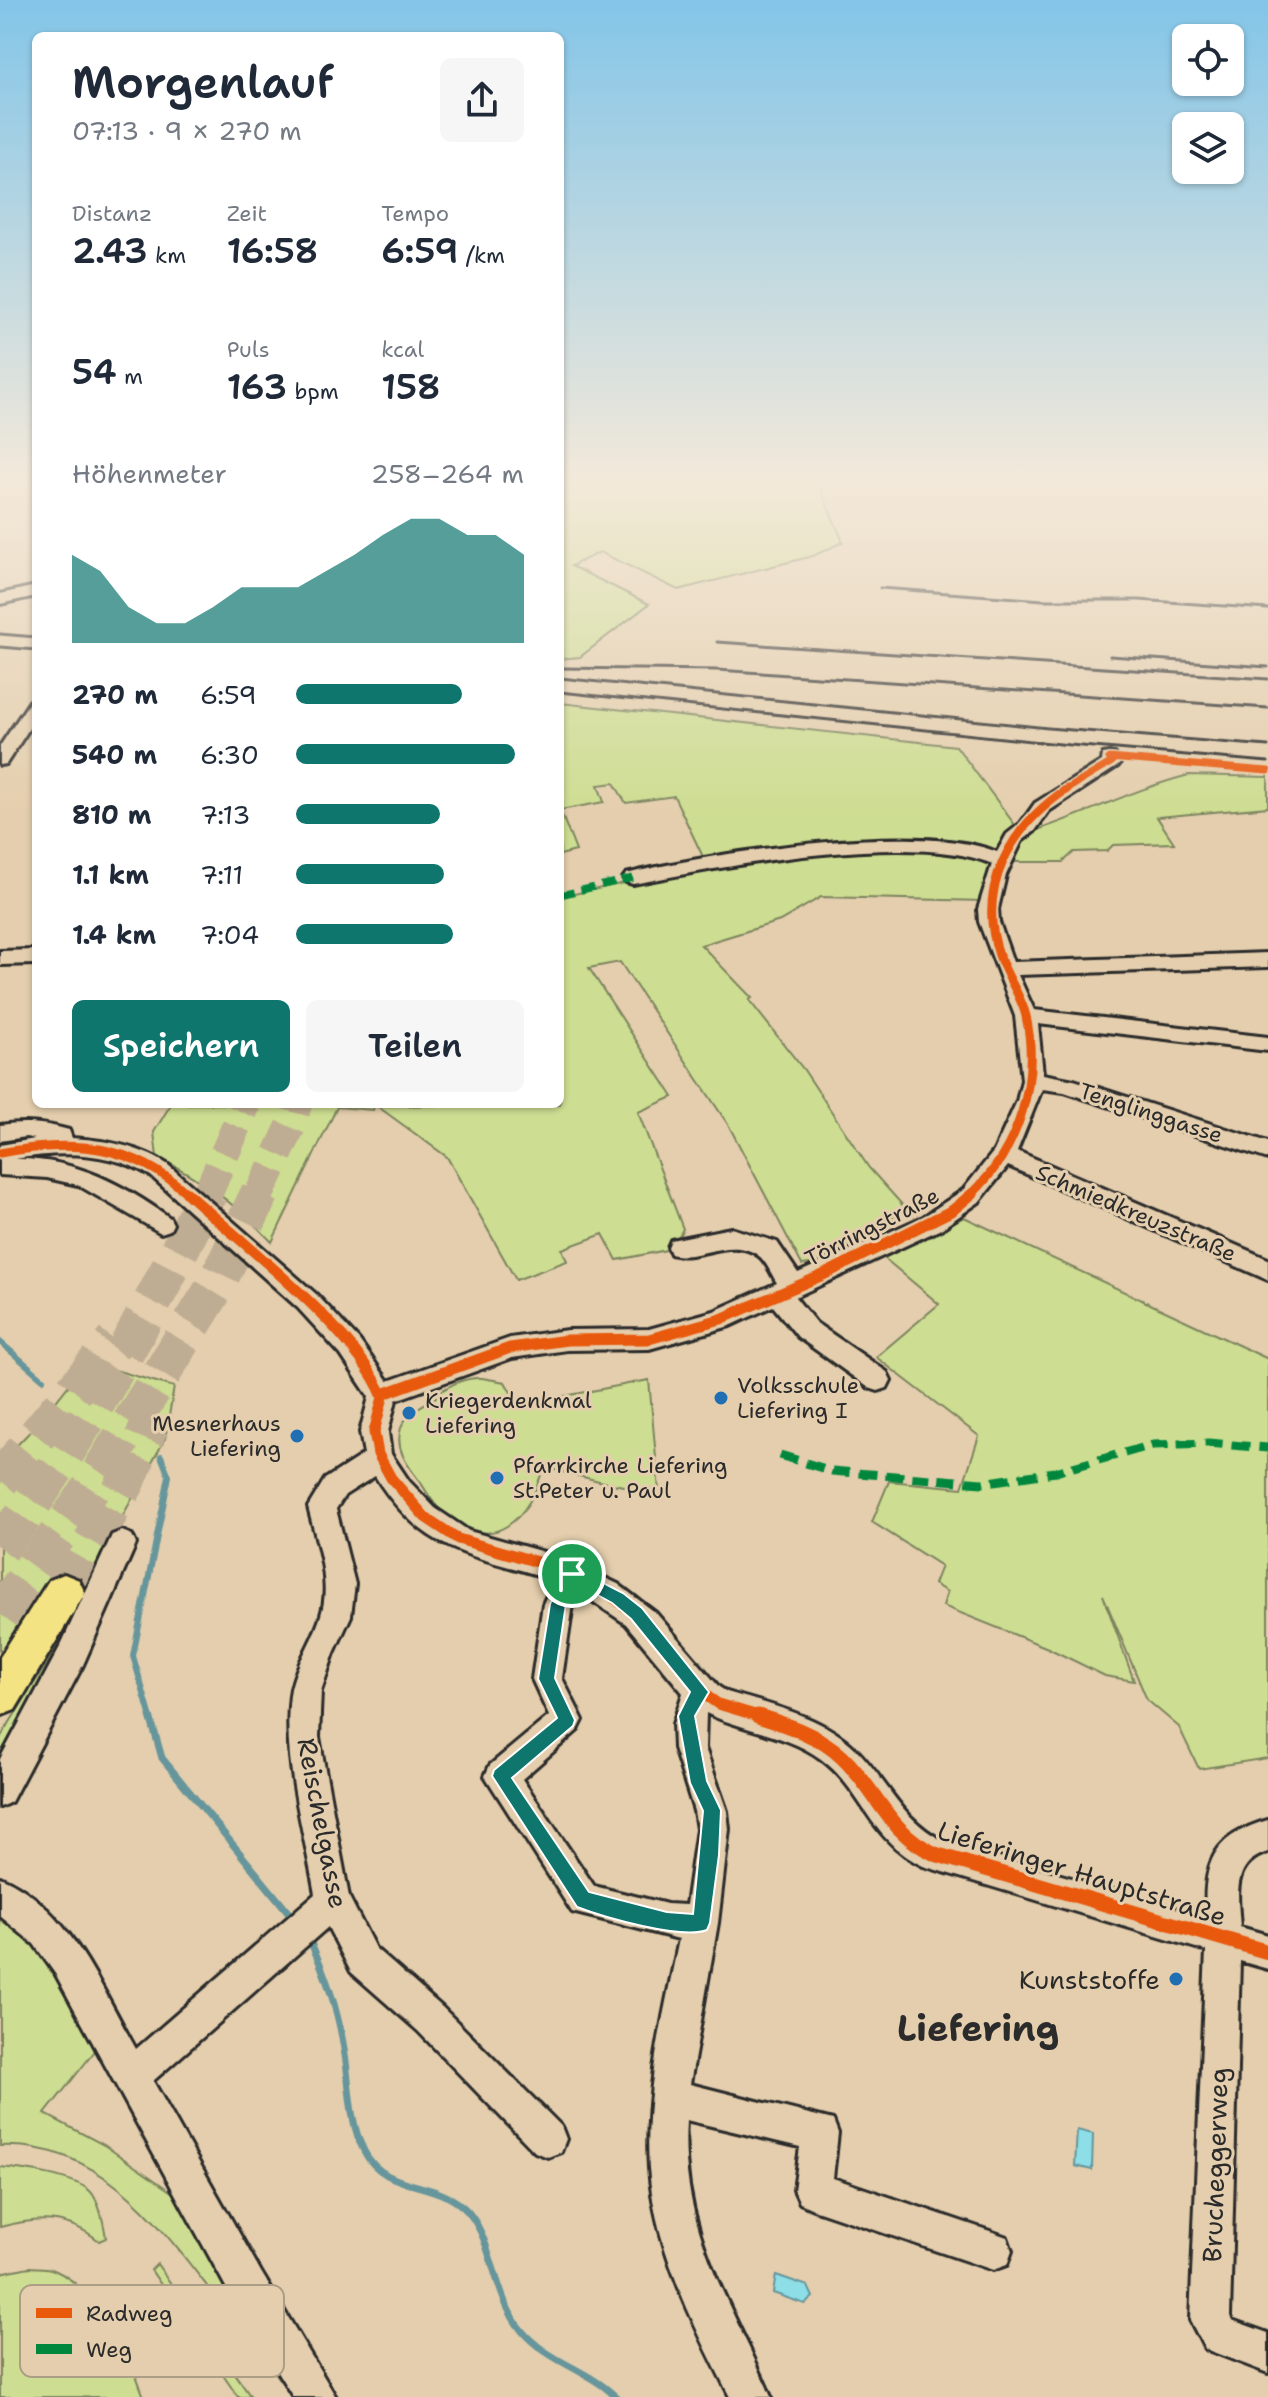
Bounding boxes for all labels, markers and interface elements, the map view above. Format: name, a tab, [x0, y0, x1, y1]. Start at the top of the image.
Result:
map controls	[1172, 24, 1244, 184]
button: locate	[1172, 24, 1244, 96]
text: Morgenlauf	[72, 53, 334, 112]
button: share	[440, 58, 524, 142]
button: layers	[1172, 112, 1244, 184]
text: 07:13 · 9 × 270 m	[72, 113, 302, 148]
text: Distanz	[72, 199, 152, 228]
text: Zeit	[227, 199, 267, 228]
text: Tempo	[381, 199, 449, 228]
text: 2.43	[72, 228, 148, 274]
text: 16:58	[227, 228, 318, 274]
text: 6:59	[381, 228, 458, 274]
text: km	[148, 241, 186, 270]
text: /km	[458, 241, 505, 270]
text: Puls	[227, 335, 270, 364]
text: kcal	[381, 335, 424, 364]
text: 54	[72, 349, 117, 395]
text: m	[117, 362, 143, 391]
text: 163	[227, 364, 287, 410]
text: 158	[381, 364, 441, 410]
text: bpm	[287, 377, 339, 406]
text: Höhenmeter	[72, 456, 227, 491]
text: 258–264 m	[371, 456, 524, 491]
text: 270 m	[72, 677, 158, 712]
text: 6:59	[200, 677, 257, 712]
text: 540 m	[72, 737, 157, 772]
text: 6:30	[200, 737, 259, 772]
text: 810 m	[72, 797, 152, 832]
text: 7:13	[200, 797, 250, 832]
text: 1.1 km	[72, 857, 149, 892]
text: 7:11	[200, 857, 243, 892]
text: 1.4 km	[72, 917, 156, 952]
text: 7:04	[200, 917, 259, 952]
button: Speichern	[72, 1000, 290, 1092]
button: Teilen	[306, 1000, 524, 1092]
street label: Tenglinggasse	[1075, 1076, 1227, 1150]
street label: Schmiedkreuzstraße	[1031, 1158, 1241, 1268]
street label: Törringstraße	[800, 1181, 944, 1273]
place label: Volksschule Liefering I	[737, 1371, 859, 1425]
place label: Kriegerdenkmal Liefering	[425, 1386, 592, 1440]
marker: Volksschule Liefering I	[712, 1389, 730, 1407]
marker: Kriegerdenkmal Liefering	[400, 1404, 418, 1422]
place label: Mesnerhaus Liefering	[152, 1409, 281, 1463]
marker: Mesnerhaus Liefering	[288, 1427, 306, 1445]
place label: Pfarrkirche Liefering St.Peter u. Paul	[513, 1451, 728, 1505]
marker: Pfarrkirche Liefering St.Peter u. Paul	[488, 1469, 506, 1487]
pin	[538, 1540, 606, 1608]
icon: arrive	[550, 1552, 594, 1596]
street label: Reischelgasse	[289, 1735, 357, 1911]
street label: Lieferinger Hauptstraße	[933, 1812, 1231, 1934]
place label: Kunststoffe	[1019, 1962, 1160, 1997]
marker: Kunststoffe	[1167, 1970, 1185, 1988]
district label: Liefering	[897, 2004, 1059, 2053]
street label: Brucheggerweg	[1194, 2067, 1236, 2263]
legend	[20, 2285, 284, 2377]
text: Radweg	[86, 2299, 173, 2328]
text: Weg	[86, 2335, 132, 2364]

